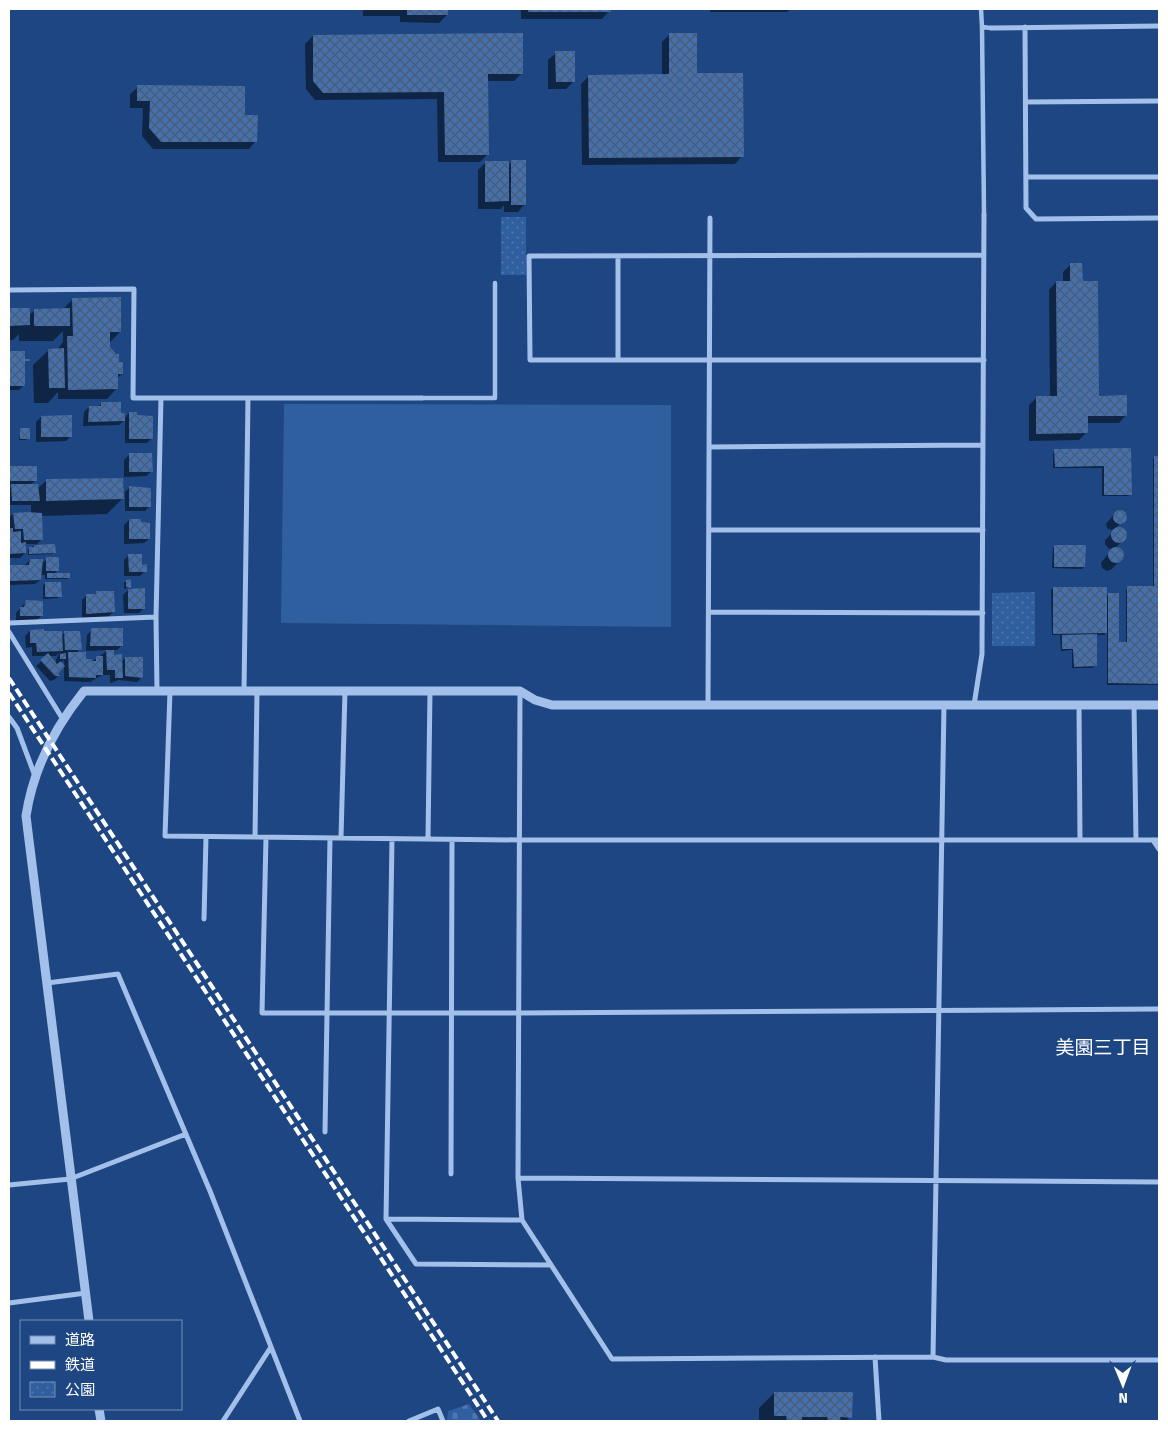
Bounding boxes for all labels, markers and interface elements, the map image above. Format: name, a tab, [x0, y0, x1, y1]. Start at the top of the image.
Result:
district label: 美園三丁目	[1055, 1036, 1151, 1059]
legend	[20, 1320, 182, 1410]
text: 道路	[65, 1331, 95, 1349]
text: 鉄道	[65, 1356, 95, 1374]
north arrow	[1098, 1360, 1148, 1410]
text: 公園	[65, 1381, 95, 1399]
text: N	[1118, 1389, 1128, 1406]

